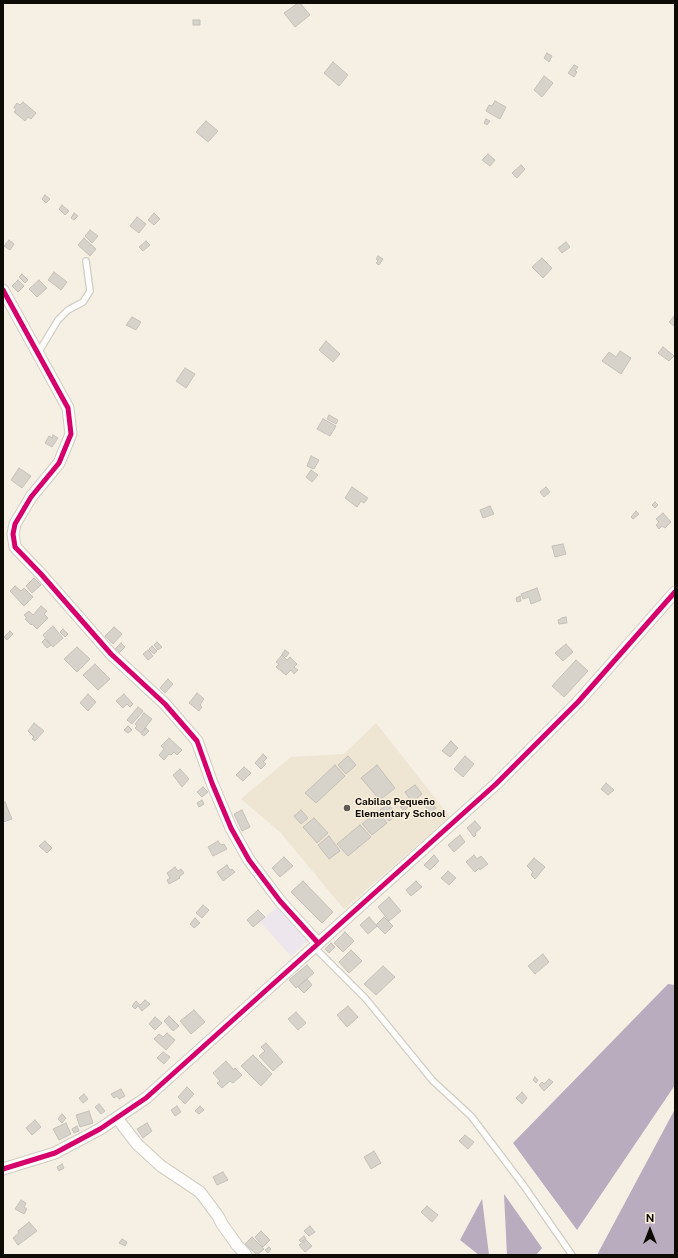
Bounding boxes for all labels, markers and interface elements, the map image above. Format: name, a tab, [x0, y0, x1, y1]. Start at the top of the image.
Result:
place label: Cabilao Pequeño Elementary School	[355, 796, 445, 820]
marker: Cabilao Pequeño Elementary School	[342, 803, 352, 813]
north arrow	[630, 1210, 670, 1250]
text: N	[646, 1212, 654, 1224]

